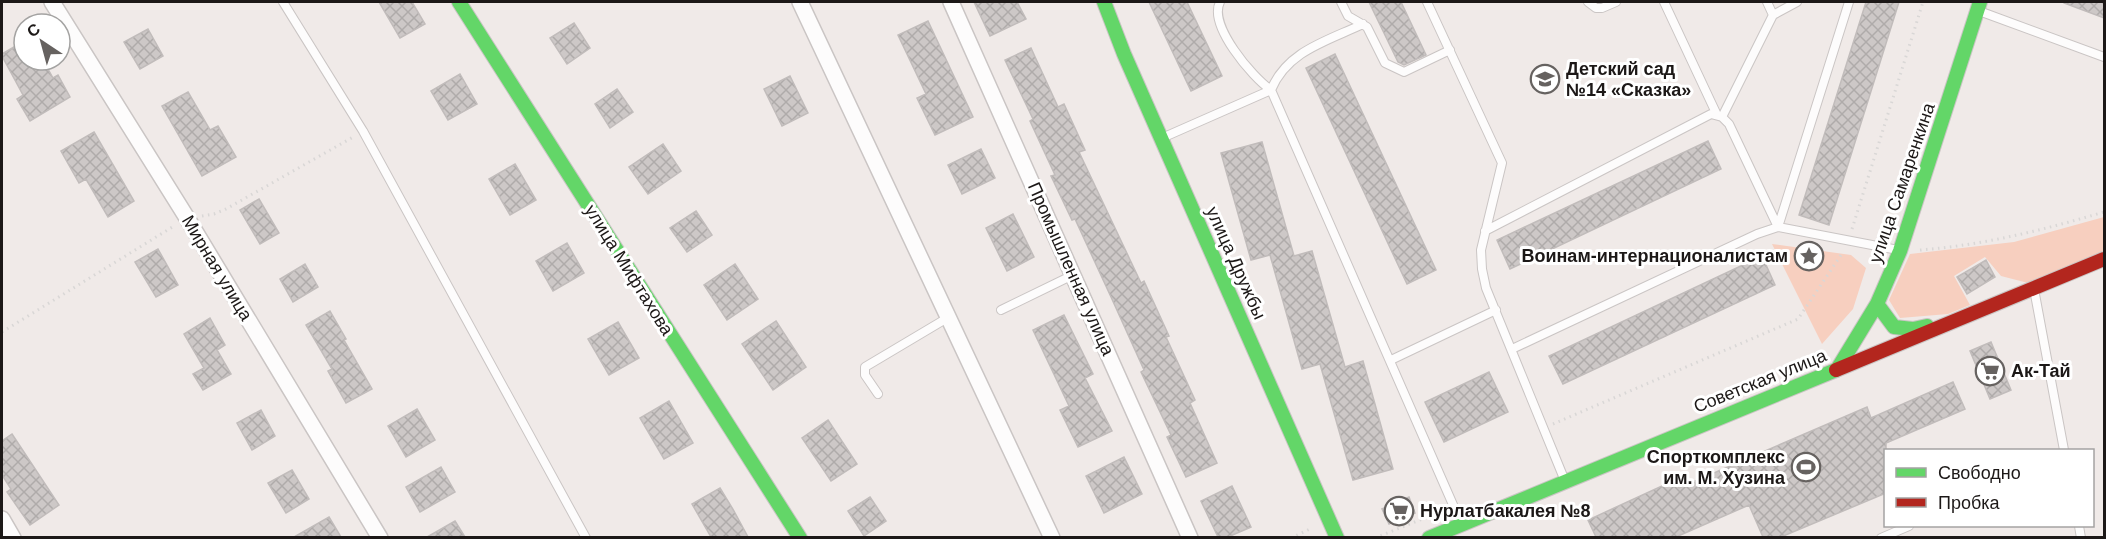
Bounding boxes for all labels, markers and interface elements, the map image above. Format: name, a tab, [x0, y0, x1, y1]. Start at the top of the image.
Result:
north arrow	[12, 12, 72, 72]
text: С	[24, 20, 44, 41]
place label: Детский сад №14 «Сказка»	[1566, 59, 1691, 100]
school or university icon: Детский сад №14 «Сказка»	[1529, 63, 1561, 95]
street label: улица Самаренкина	[1865, 99, 1939, 266]
street label: Промышленная улица	[1024, 179, 1119, 360]
street label: улица Мифтахова	[581, 201, 678, 340]
street label: улица Дружбы	[1202, 204, 1270, 322]
street label: Мирная улица	[178, 212, 257, 325]
place icon: Воинам-интернационалистам	[1793, 240, 1825, 272]
place label: Воинам-интернационалистам	[1521, 246, 1788, 266]
street label: Советская улица	[1691, 345, 1830, 417]
supermarket icon: Ак-Тай	[1974, 355, 2006, 387]
place label: Ак-Тай	[2011, 361, 2071, 381]
place label: Спорткомплекс им. М. Хузина	[1647, 447, 1786, 488]
legend	[1884, 449, 2094, 527]
sports icon: Спорткомплекс им. М. Хузина	[1790, 451, 1822, 483]
text: Свободно	[1938, 463, 2021, 483]
text: Пробка	[1938, 493, 2001, 513]
supermarket icon: Нурлатбакалея №8	[1383, 495, 1415, 527]
place label: Нурлатбакалея №8	[1420, 501, 1591, 521]

